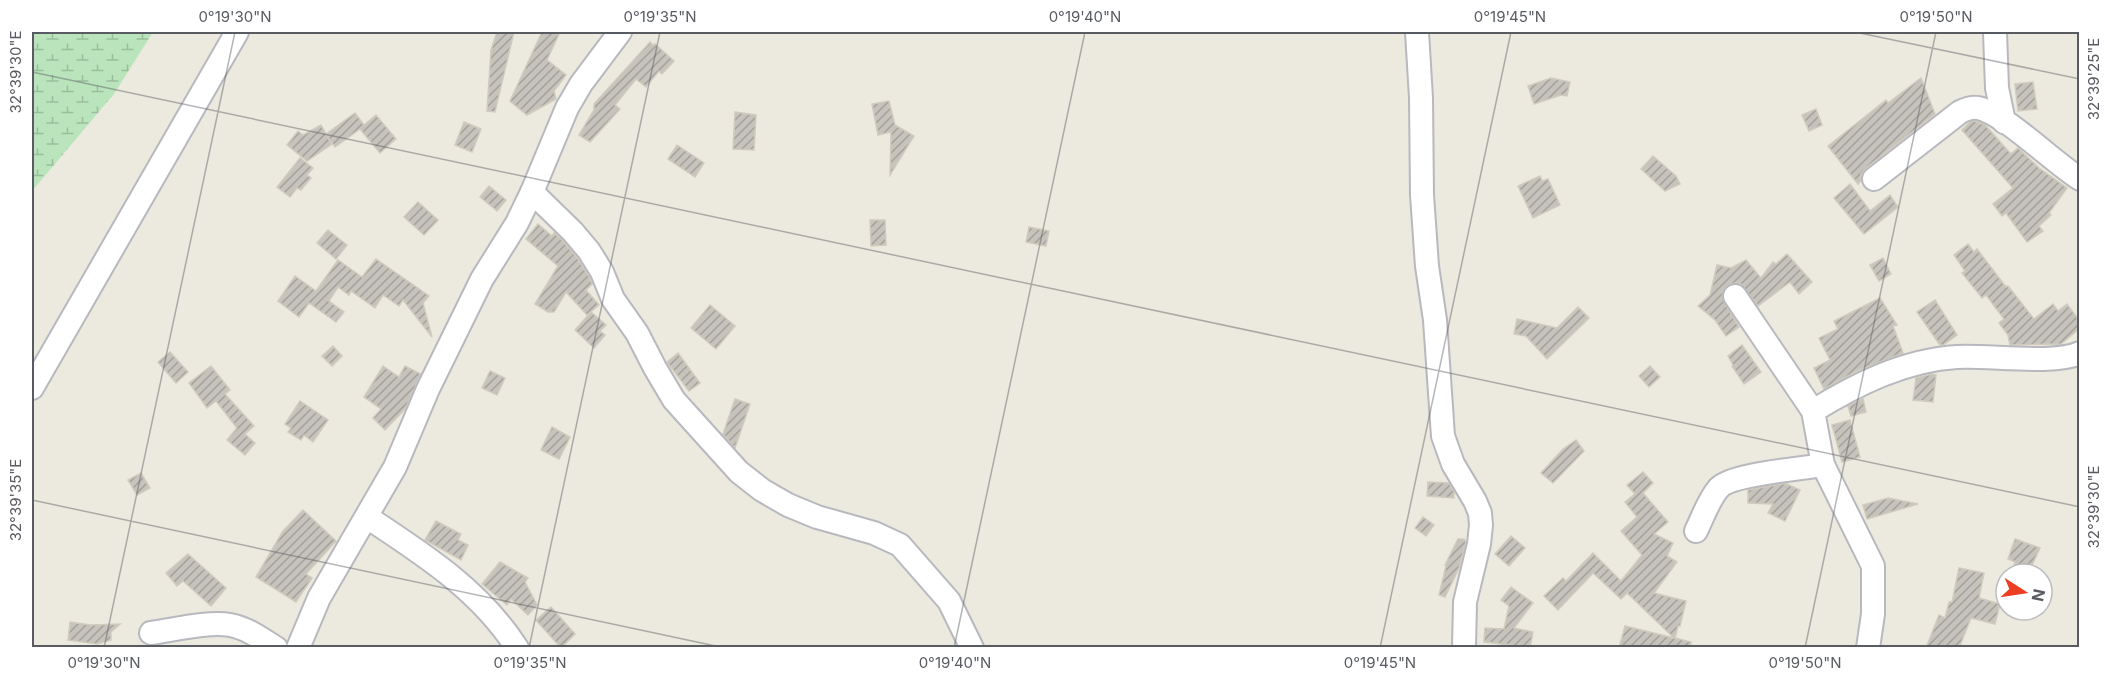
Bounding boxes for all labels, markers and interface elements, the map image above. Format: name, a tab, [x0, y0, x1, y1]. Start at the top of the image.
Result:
text: 0°19'30"N	[198, 7, 272, 26]
text: 0°19'35"N	[624, 7, 696, 26]
text: 0°19'40"N	[1049, 7, 1121, 26]
text: 0°19'45"N	[1474, 7, 1546, 26]
text: 0°19'50"N	[1899, 7, 1973, 26]
text: 32°39'30"E	[6, 30, 25, 114]
text: 32°39'25"E	[2084, 38, 2103, 120]
text: 32°39'35"E	[6, 459, 25, 541]
text: 32°39'30"E	[2084, 465, 2103, 549]
north arrow	[1994, 562, 2054, 622]
text: N	[2028, 587, 2050, 603]
text: 0°19'30"N	[67, 653, 141, 672]
text: 0°19'35"N	[494, 653, 566, 672]
text: 0°19'40"N	[919, 653, 991, 672]
text: 0°19'45"N	[1344, 653, 1416, 672]
text: 0°19'50"N	[1768, 653, 1842, 672]

